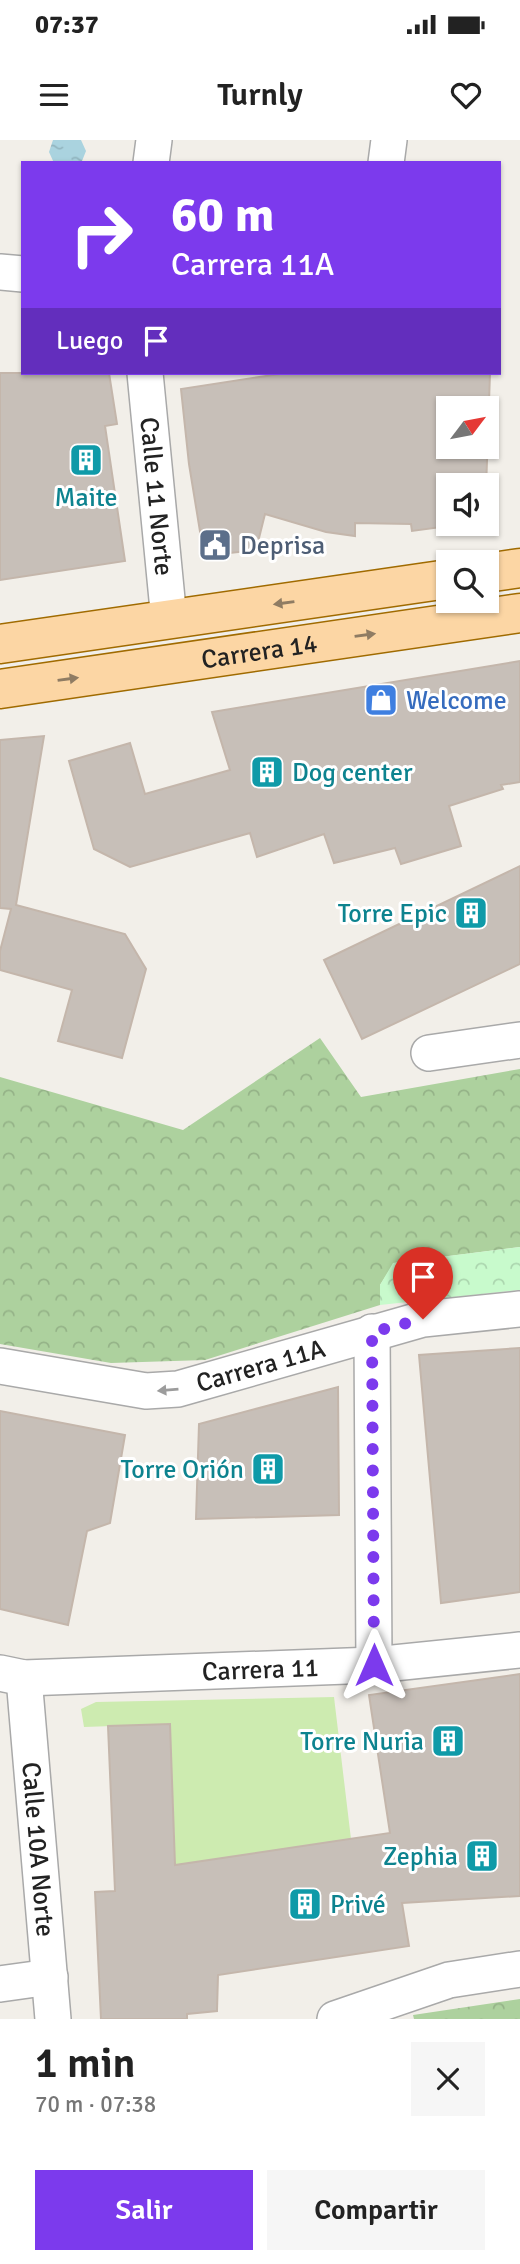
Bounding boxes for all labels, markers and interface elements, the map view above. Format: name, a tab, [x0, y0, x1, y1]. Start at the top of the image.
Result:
text: 07:37	[35, 9, 99, 41]
text: Turnly	[217, 75, 303, 114]
icon: menu	[35, 76, 73, 114]
icon: heart	[447, 76, 485, 114]
text: 60 m	[171, 185, 274, 245]
icon: right	[56, 189, 147, 280]
text: Carrera 11A	[171, 245, 334, 284]
icon: arrive	[137, 322, 175, 360]
text: Luego	[56, 325, 123, 357]
north arrow	[436, 396, 499, 458]
map controls	[436, 396, 499, 613]
street label: Calle 11 Norte	[132, 416, 180, 577]
building icon: Maite	[67, 441, 105, 479]
button: sound	[436, 473, 499, 536]
place label: Maite	[54, 482, 118, 514]
public building icon: Deprisa	[196, 526, 234, 564]
place label: Deprisa	[240, 530, 325, 562]
button: search	[436, 550, 499, 613]
one-way arrow	[272, 598, 294, 609]
street label: Carrera 14	[199, 628, 319, 676]
one-way arrow	[354, 629, 376, 640]
one-way arrow	[57, 673, 79, 684]
shop icon: Welcome	[362, 681, 400, 719]
place label: Welcome	[406, 685, 507, 717]
building icon: Dog center	[248, 753, 286, 791]
place label: Dog center	[292, 757, 413, 789]
building icon: Torre Epic	[452, 894, 490, 932]
place label: Torre Epic	[338, 898, 447, 930]
pin	[393, 1247, 453, 1319]
icon: arrive	[404, 1258, 442, 1296]
street label: Carrera 11A	[193, 1333, 329, 1400]
one-way arrow	[157, 1384, 179, 1395]
building icon: Torre Orión	[249, 1450, 287, 1488]
place label: Torre Orión	[121, 1454, 244, 1486]
position arrow	[337, 1628, 411, 1702]
street label: Carrera 11	[201, 1652, 319, 1688]
building icon: Torre Nuria	[429, 1722, 467, 1760]
place label: Torre Nuria	[300, 1726, 424, 1758]
street label: Calle 10A Norte	[14, 1761, 61, 1938]
building icon: Zephia	[463, 1837, 501, 1875]
place label: Zephia	[383, 1841, 458, 1873]
building icon: Privé	[286, 1885, 324, 1923]
place label: Privé	[330, 1889, 386, 1921]
text: 1 min	[35, 2038, 136, 2089]
button: close	[411, 2042, 485, 2116]
text: 70 m · 07:38	[35, 2090, 156, 2119]
button: Salir	[35, 2170, 253, 2250]
button: Compartir	[267, 2170, 485, 2250]

